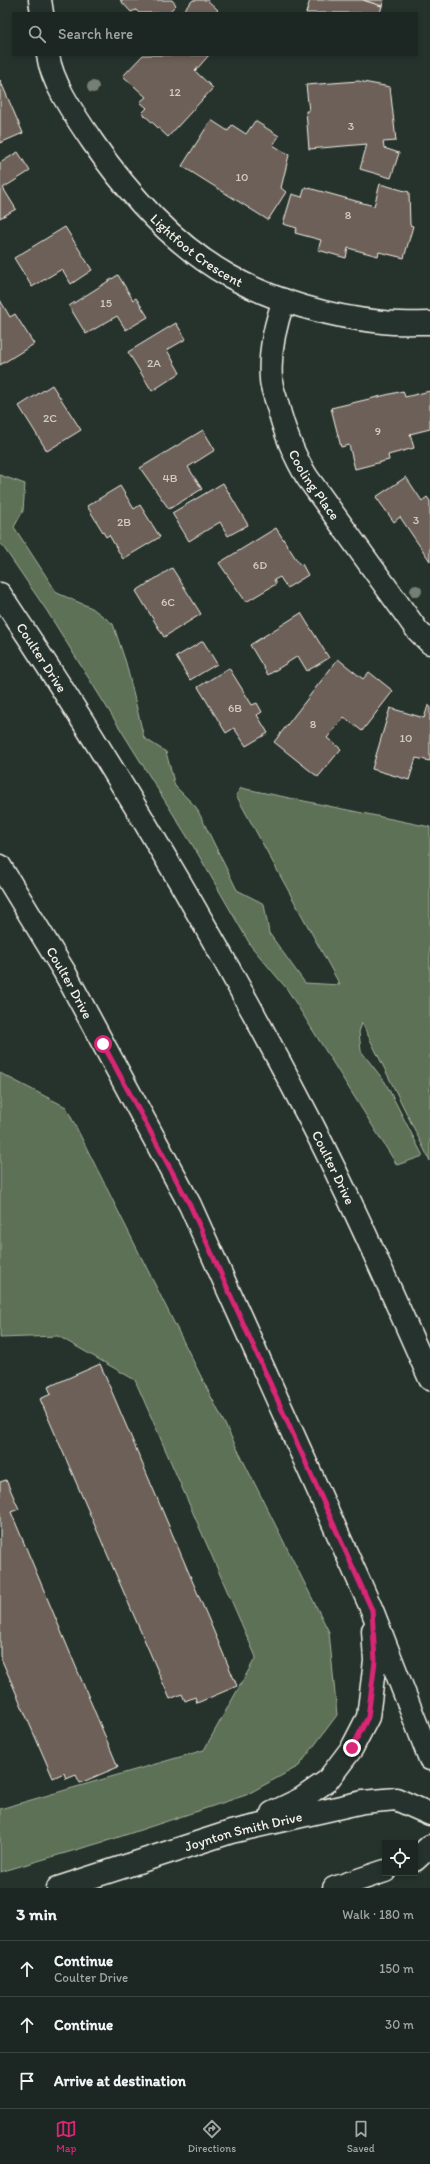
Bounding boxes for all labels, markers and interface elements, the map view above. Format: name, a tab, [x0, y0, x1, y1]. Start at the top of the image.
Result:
search box	[12, 12, 418, 56]
icon: search	[26, 23, 48, 45]
text: Search here	[58, 25, 133, 43]
house number: 12	[169, 85, 182, 99]
house number: 3	[348, 119, 355, 133]
house number: 10	[236, 170, 248, 184]
house number: 8	[345, 208, 352, 222]
street label: Lightfoot Crescent	[147, 210, 246, 290]
house number: 15	[100, 296, 112, 310]
house number: 2A	[147, 356, 161, 370]
house number: 2C	[43, 411, 57, 425]
house number: 9	[375, 424, 381, 438]
street label: Cooling Place	[285, 447, 344, 524]
house number: 4B	[163, 471, 178, 485]
house number: 3	[413, 513, 420, 527]
house number: 2B	[117, 515, 131, 529]
house number: 6D	[253, 558, 267, 572]
house number: 6C	[161, 595, 175, 609]
street label: Coulter Drive	[13, 619, 71, 696]
house number: 6B	[228, 701, 242, 715]
house number: 8	[310, 717, 317, 731]
house number: 10	[400, 731, 412, 745]
street label: Coulter Drive	[43, 944, 97, 1022]
route start	[94, 1035, 112, 1053]
street label: Coulter Drive	[308, 1128, 359, 1208]
route end	[343, 1739, 361, 1757]
street label: Joynton Smith Drive	[182, 1808, 304, 1855]
map controls	[382, 1840, 418, 1876]
button: locate	[382, 1840, 418, 1876]
text: 3 min	[16, 1904, 57, 1924]
text: Walk · 180 m	[342, 1907, 414, 1922]
text: Continue	[54, 1952, 113, 1970]
icon: ahead	[16, 1958, 38, 1980]
text: 150 m	[379, 1961, 414, 1976]
text: Coulter Drive	[54, 1970, 128, 1985]
icon: ahead	[16, 2014, 38, 2036]
text: Continue	[54, 2016, 113, 2034]
text: 30 m	[385, 2017, 414, 2032]
icon: arrive	[16, 2070, 38, 2092]
text: Arrive at destination	[54, 2072, 186, 2090]
tab: Map	[55, 2118, 77, 2155]
tab: Directions	[188, 2118, 236, 2155]
tab: Saved	[347, 2118, 375, 2155]

